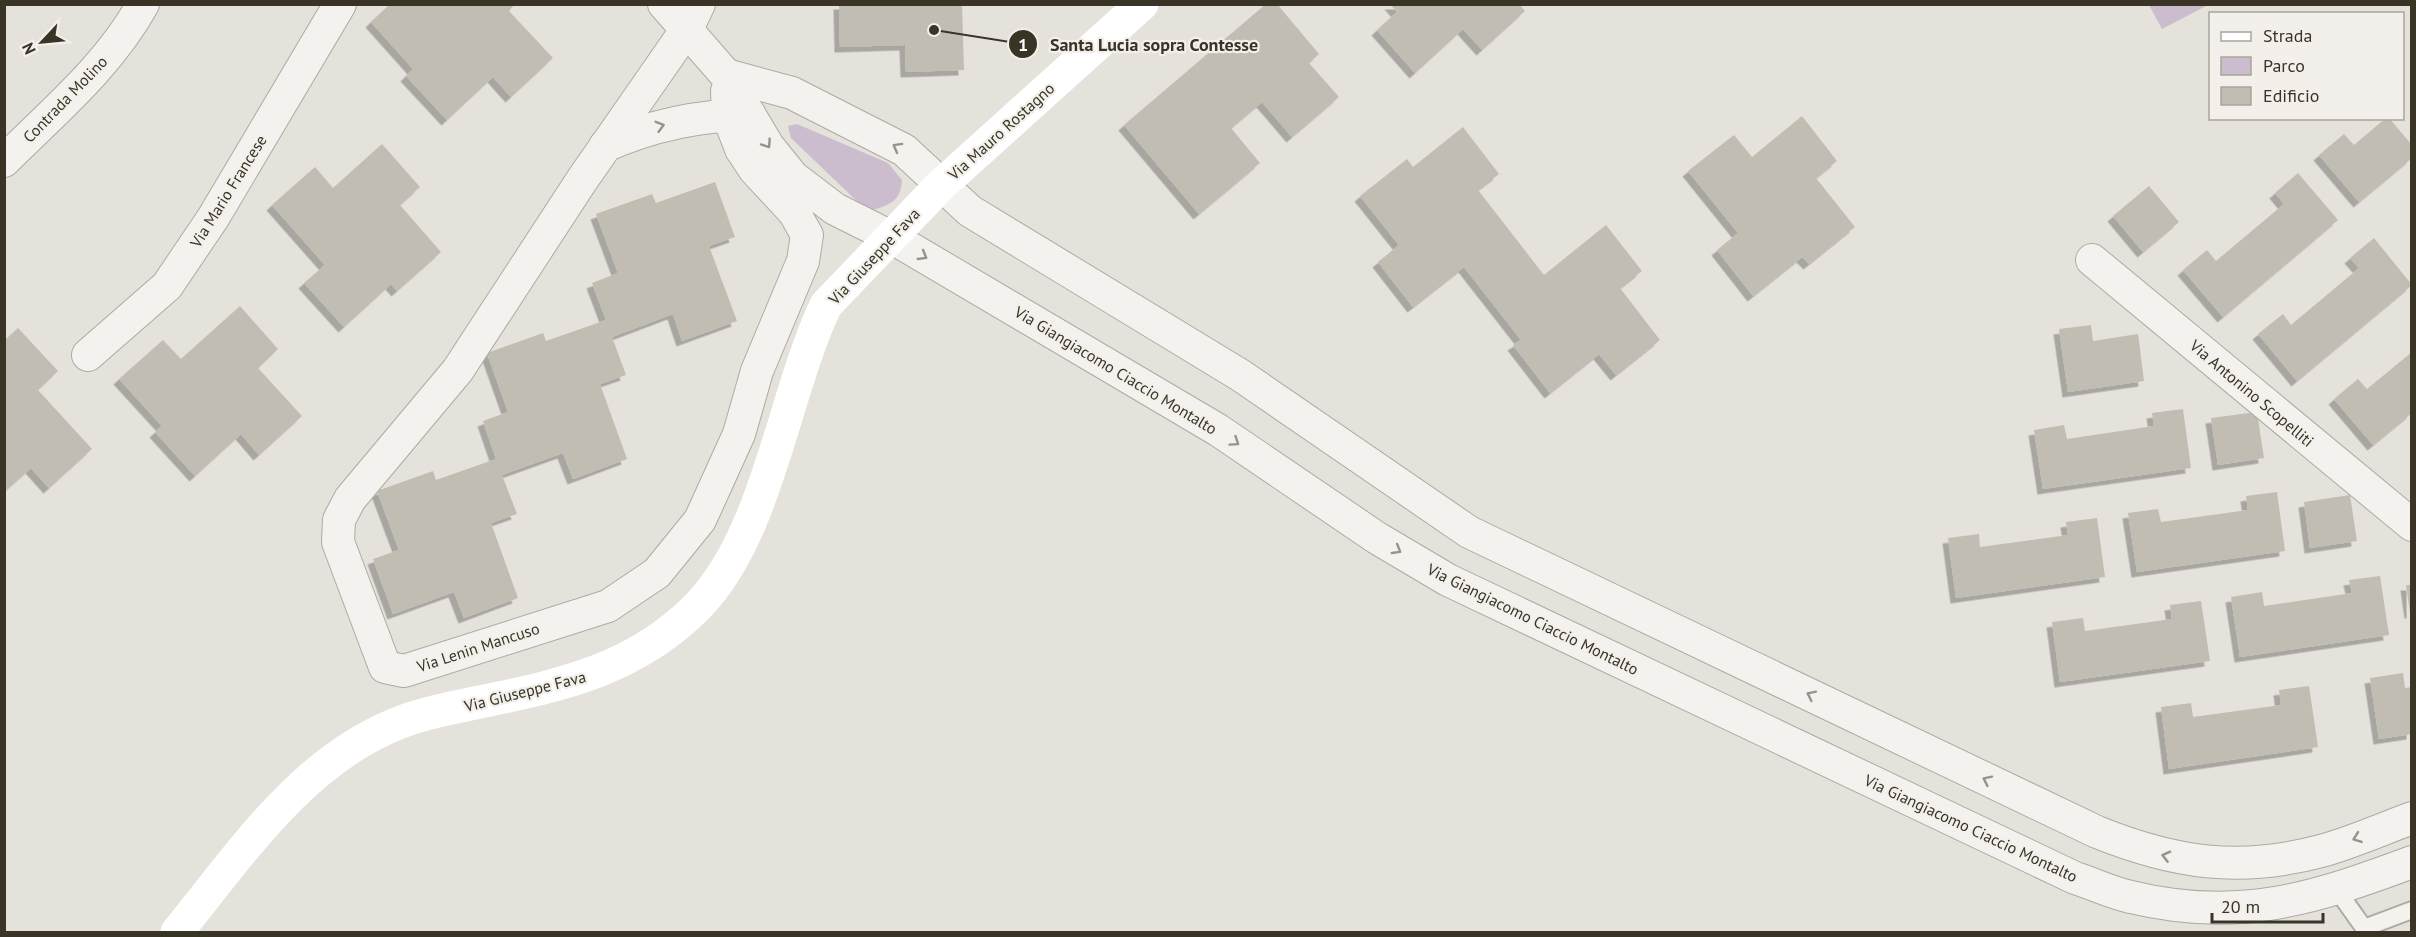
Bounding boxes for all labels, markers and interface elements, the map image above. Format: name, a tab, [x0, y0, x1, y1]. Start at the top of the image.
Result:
north arrow	[12, 12, 72, 72]
legend	[2209, 12, 2404, 120]
text: Strada	[2263, 24, 2312, 47]
callout: Santa Lucia sopra Contesse	[1008, 26, 1270, 62]
text: 1	[1018, 33, 1028, 56]
text: Santa Lucia sopra Contesse	[1050, 33, 1258, 56]
text: N	[17, 39, 40, 58]
street label: Contrada Molino	[19, 51, 111, 147]
text: Parco	[2263, 54, 2305, 77]
street label: Via Mauro Rostagno	[943, 78, 1058, 185]
text: Edificio	[2263, 84, 2319, 107]
one-way arrow	[655, 121, 665, 134]
street label: Via Mario Francese	[185, 131, 271, 252]
one-way arrow	[760, 137, 771, 148]
one-way arrow	[893, 143, 904, 154]
street label: Via Giuseppe Fava	[823, 204, 924, 309]
one-way arrow	[917, 249, 927, 260]
street label: Via Giangiacomo Ciaccio Montalto	[1010, 301, 1221, 439]
street label: Via Antonino Scopelliti	[2185, 335, 2318, 451]
one-way arrow	[1229, 434, 1239, 446]
one-way arrow	[1391, 542, 1401, 554]
street label: Via Giangiacomo Ciaccio Montalto	[1423, 559, 1642, 679]
street label: Via Lenin Mancuso	[413, 618, 542, 677]
street label: Via Giuseppe Fava	[461, 666, 588, 716]
one-way arrow	[1806, 691, 1817, 703]
street label: Via Giangiacomo Ciaccio Montalto	[1860, 769, 2081, 886]
one-way arrow	[1982, 775, 1993, 787]
one-way arrow	[2352, 831, 2362, 844]
one-way arrow	[2161, 851, 2171, 864]
scale bar	[2212, 886, 2323, 924]
text: 20 m	[2221, 895, 2260, 918]

